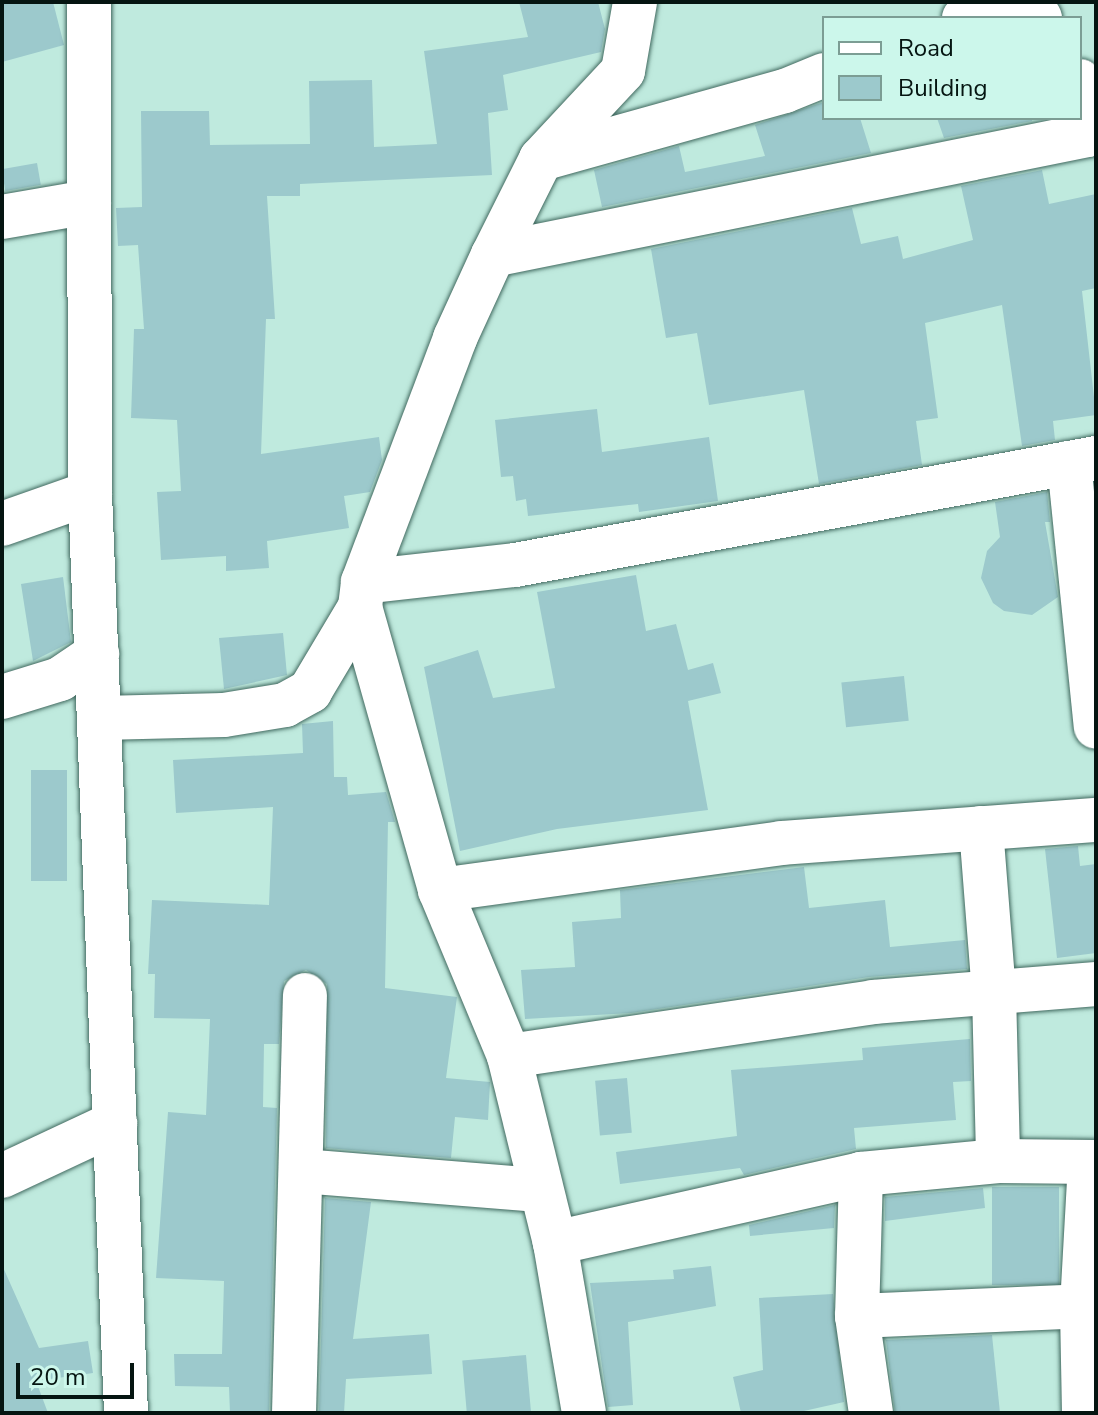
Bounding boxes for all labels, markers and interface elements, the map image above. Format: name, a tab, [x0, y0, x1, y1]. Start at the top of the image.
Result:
legend	[822, 16, 1082, 120]
text: Road	[898, 32, 954, 64]
text: Building	[898, 72, 988, 104]
scale bar	[20, 1347, 138, 1397]
text: 20 m	[30, 1361, 86, 1393]

